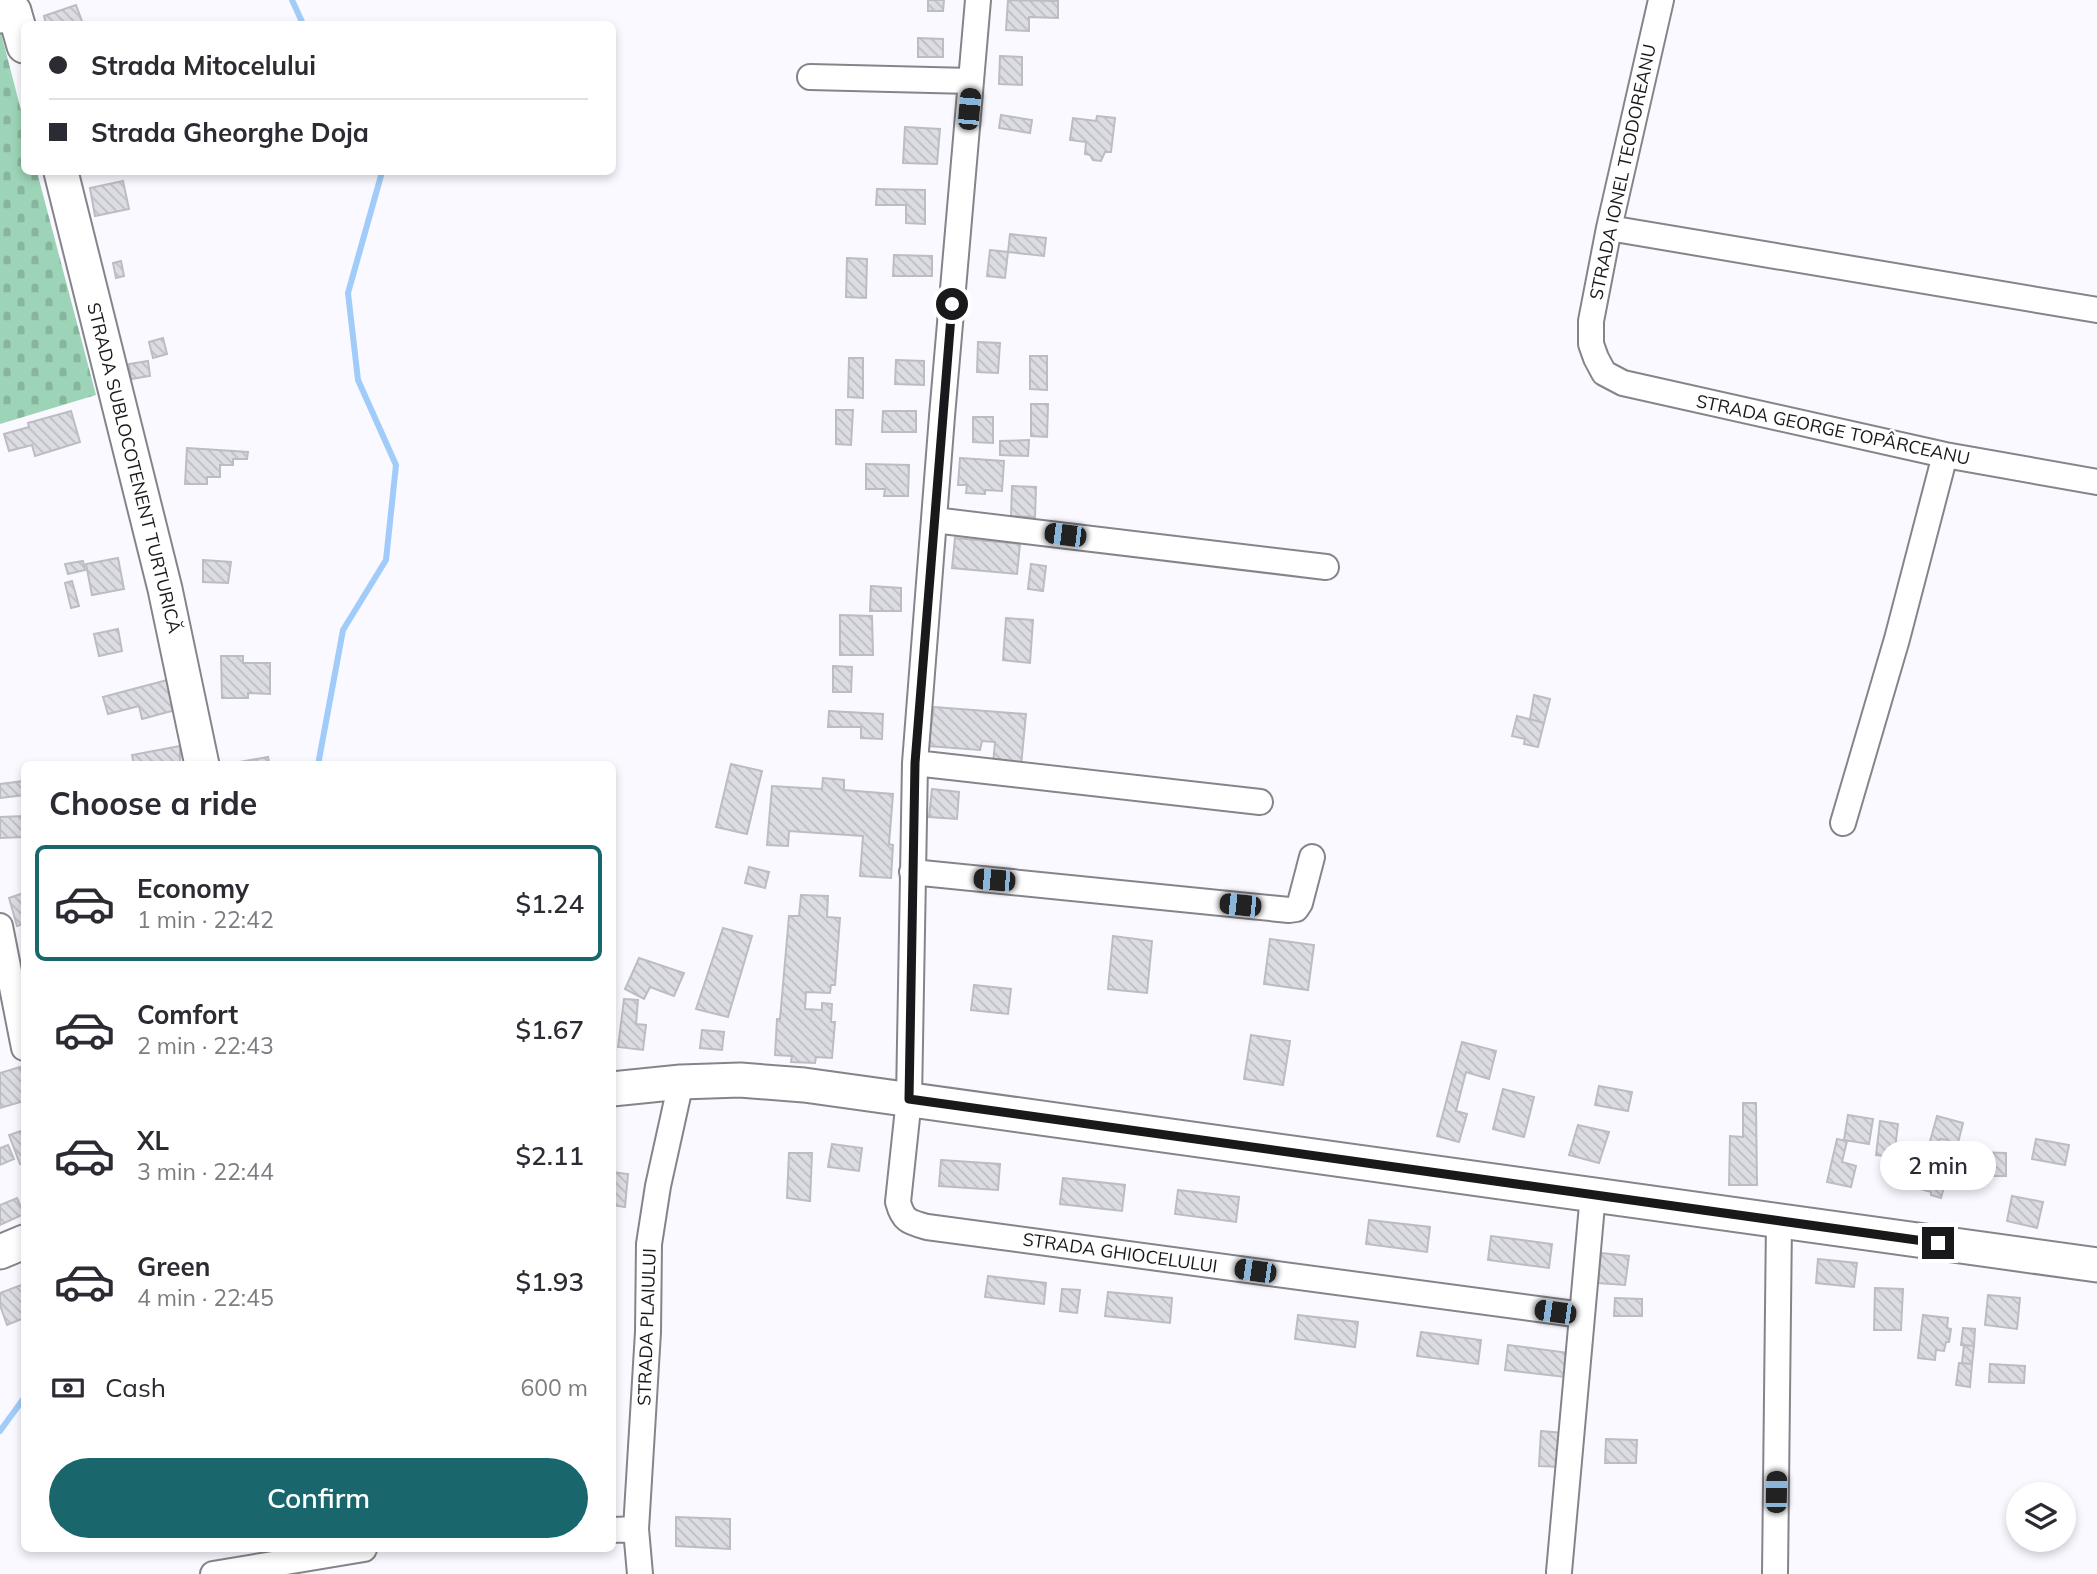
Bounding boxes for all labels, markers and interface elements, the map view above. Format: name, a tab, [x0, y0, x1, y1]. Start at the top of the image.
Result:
street label: STRADA IONEL TEODOREANU	[1584, 42, 1661, 302]
text: Strada Mitocelului	[91, 49, 316, 82]
car	[957, 87, 982, 131]
text: Strada Gheorghe Doja	[91, 116, 369, 149]
route start	[936, 288, 968, 320]
street label: STRADA SUBLOCOTENENT TURTURICĂ	[82, 300, 187, 636]
street label: STRADA GEORGE TOPÂRCEANU	[1694, 389, 1972, 470]
car	[1043, 522, 1088, 548]
text: Choose a ride	[49, 783, 257, 823]
car	[973, 868, 1016, 892]
icon: car	[53, 872, 116, 935]
text: Economy	[137, 872, 249, 905]
text: $1.24	[515, 887, 584, 920]
car	[1219, 892, 1262, 918]
text: 1 min · 22:42	[137, 905, 274, 934]
icon: car	[53, 998, 116, 1061]
text: Comfort	[137, 998, 238, 1031]
text: $1.67	[515, 1013, 584, 1046]
text: 2 min · 22:43	[137, 1031, 274, 1060]
icon: car	[53, 1124, 116, 1187]
text: XL	[137, 1124, 169, 1157]
text: $2.11	[515, 1139, 584, 1172]
callout: 2 min	[1880, 1142, 1996, 1190]
text: 2 min	[1908, 1151, 1968, 1180]
text: 3 min · 22:44	[137, 1157, 274, 1186]
street label: STRADA GHIOCELULUI	[1021, 1227, 1219, 1278]
route end	[1922, 1227, 1954, 1259]
street label: STRADA PLAIULUI	[632, 1248, 661, 1406]
icon: car	[53, 1250, 116, 1313]
text: Green	[137, 1250, 210, 1283]
car	[1233, 1258, 1278, 1284]
text: $1.93	[515, 1265, 584, 1298]
text: 4 min · 22:45	[137, 1283, 274, 1312]
car	[1533, 1299, 1578, 1325]
icon: cash	[49, 1369, 87, 1407]
text: Cash	[105, 1371, 166, 1404]
text: 600 m	[520, 1373, 588, 1402]
button: Confirm	[49, 1458, 588, 1538]
car	[1766, 1471, 1787, 1513]
map controls	[2006, 1482, 2076, 1552]
button: layers	[2006, 1482, 2076, 1552]

